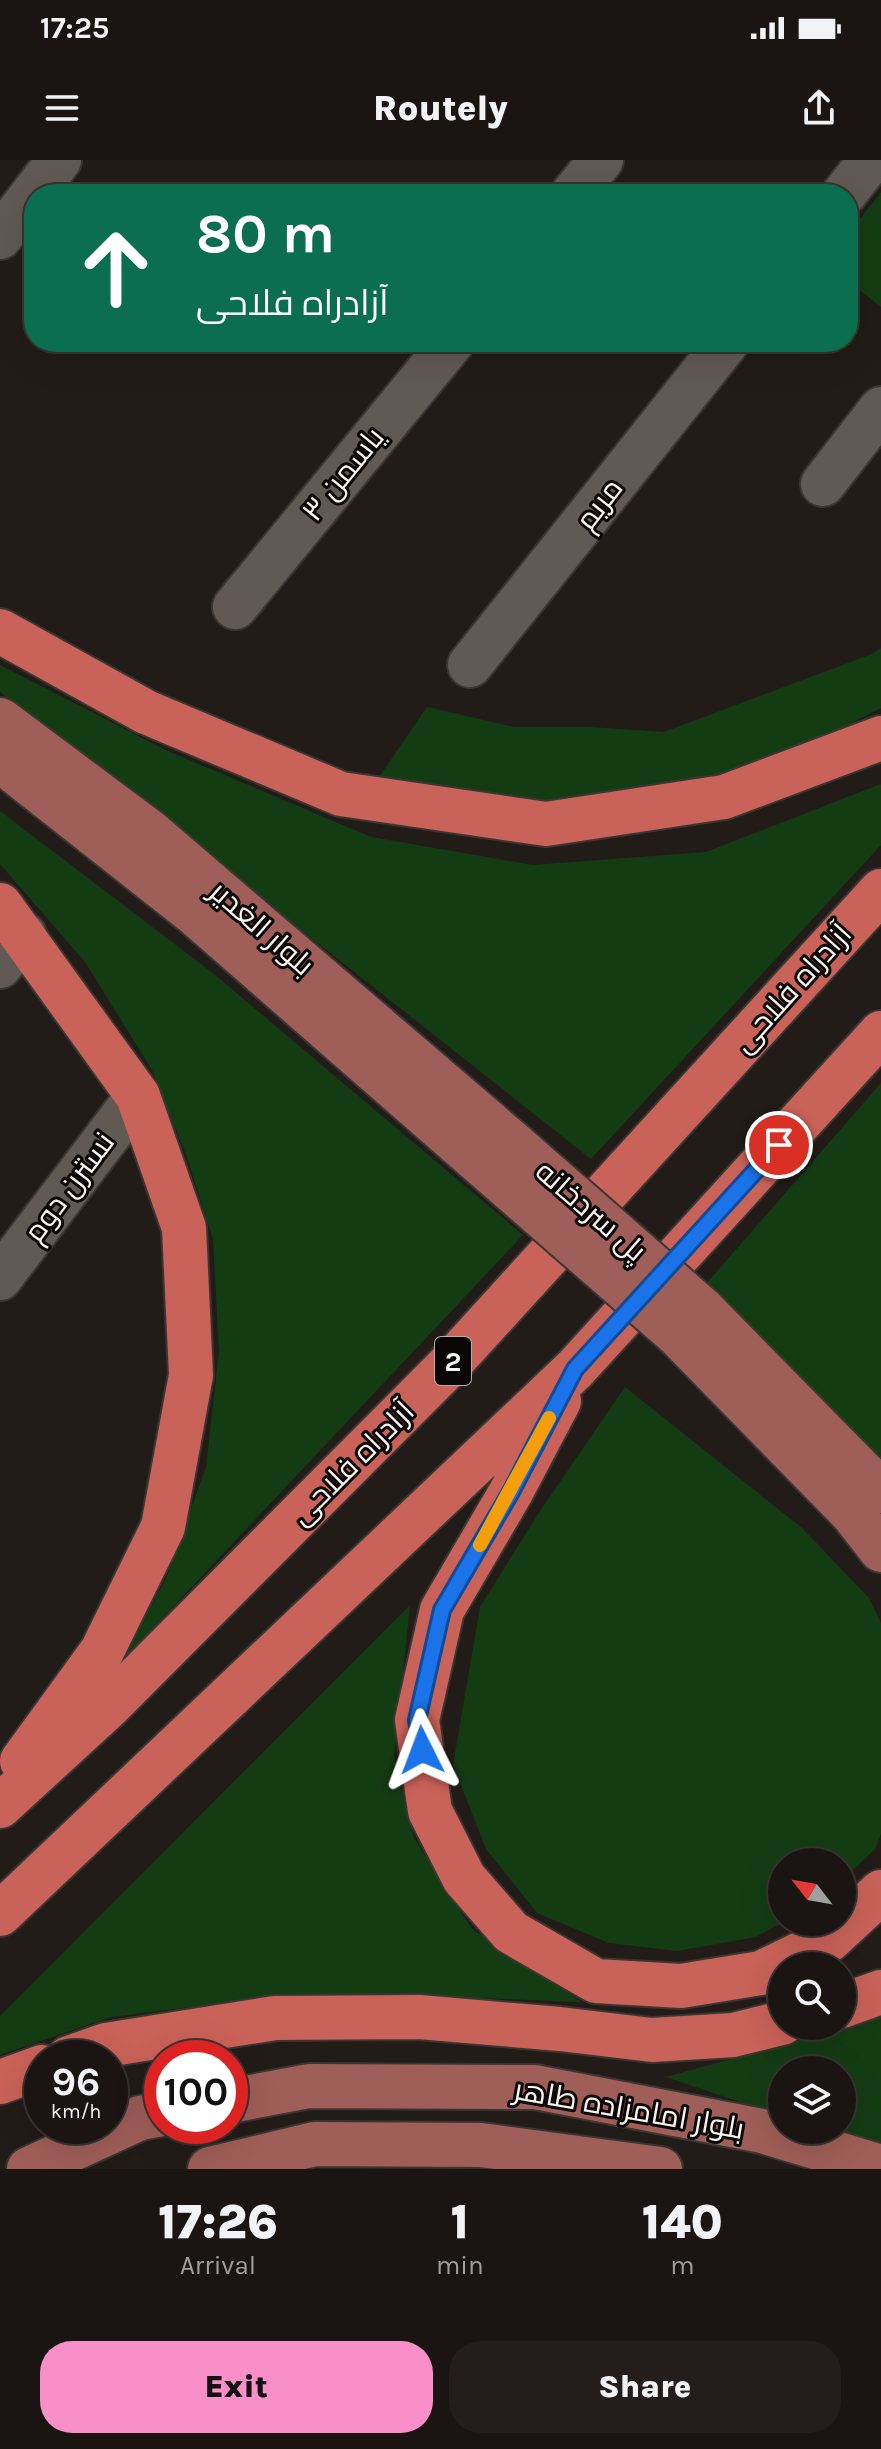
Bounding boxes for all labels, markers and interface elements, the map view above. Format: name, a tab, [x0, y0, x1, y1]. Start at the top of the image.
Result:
text: 17:25	[40, 10, 109, 46]
icon: menu	[40, 86, 84, 130]
icon: share	[797, 86, 841, 130]
text: Routely	[373, 87, 508, 129]
text: 80 m	[196, 201, 335, 266]
icon: ahead	[64, 216, 168, 320]
text: آزادراه فلاحی	[196, 282, 389, 324]
street label: یاسمن ۳	[294, 420, 392, 528]
street label: مریم	[568, 471, 632, 538]
street label: بلوار الغدیر	[201, 872, 321, 983]
street label: آزادراه فلاحی	[725, 916, 859, 1060]
pin	[745, 1111, 813, 1179]
icon: arrive	[757, 1123, 801, 1167]
street label: نسترن دوم	[16, 1125, 124, 1250]
street label: پل سردخانه	[528, 1153, 654, 1270]
road number: 2	[435, 1337, 471, 1385]
street label: آزادراه فلاحی	[282, 1393, 422, 1533]
position arrow	[380, 1708, 464, 1792]
north arrow	[768, 1848, 856, 1936]
map controls	[768, 1848, 856, 2144]
button: search	[768, 1952, 856, 2040]
speed limit sign: 100	[144, 2040, 248, 2144]
button: layers	[768, 2056, 856, 2144]
text: 96	[52, 2058, 100, 2105]
street label: بلوار امامزاده طاهر	[509, 2071, 747, 2147]
text: km/h	[51, 2100, 101, 2123]
text: 17:26	[158, 2194, 278, 2250]
text: 1	[451, 2194, 469, 2250]
text: 140	[642, 2194, 723, 2250]
text: Arrival	[180, 2250, 256, 2281]
text: min	[436, 2250, 484, 2281]
text: m	[670, 2250, 695, 2281]
button: Exit	[40, 2341, 433, 2433]
button: Share	[449, 2341, 841, 2433]

